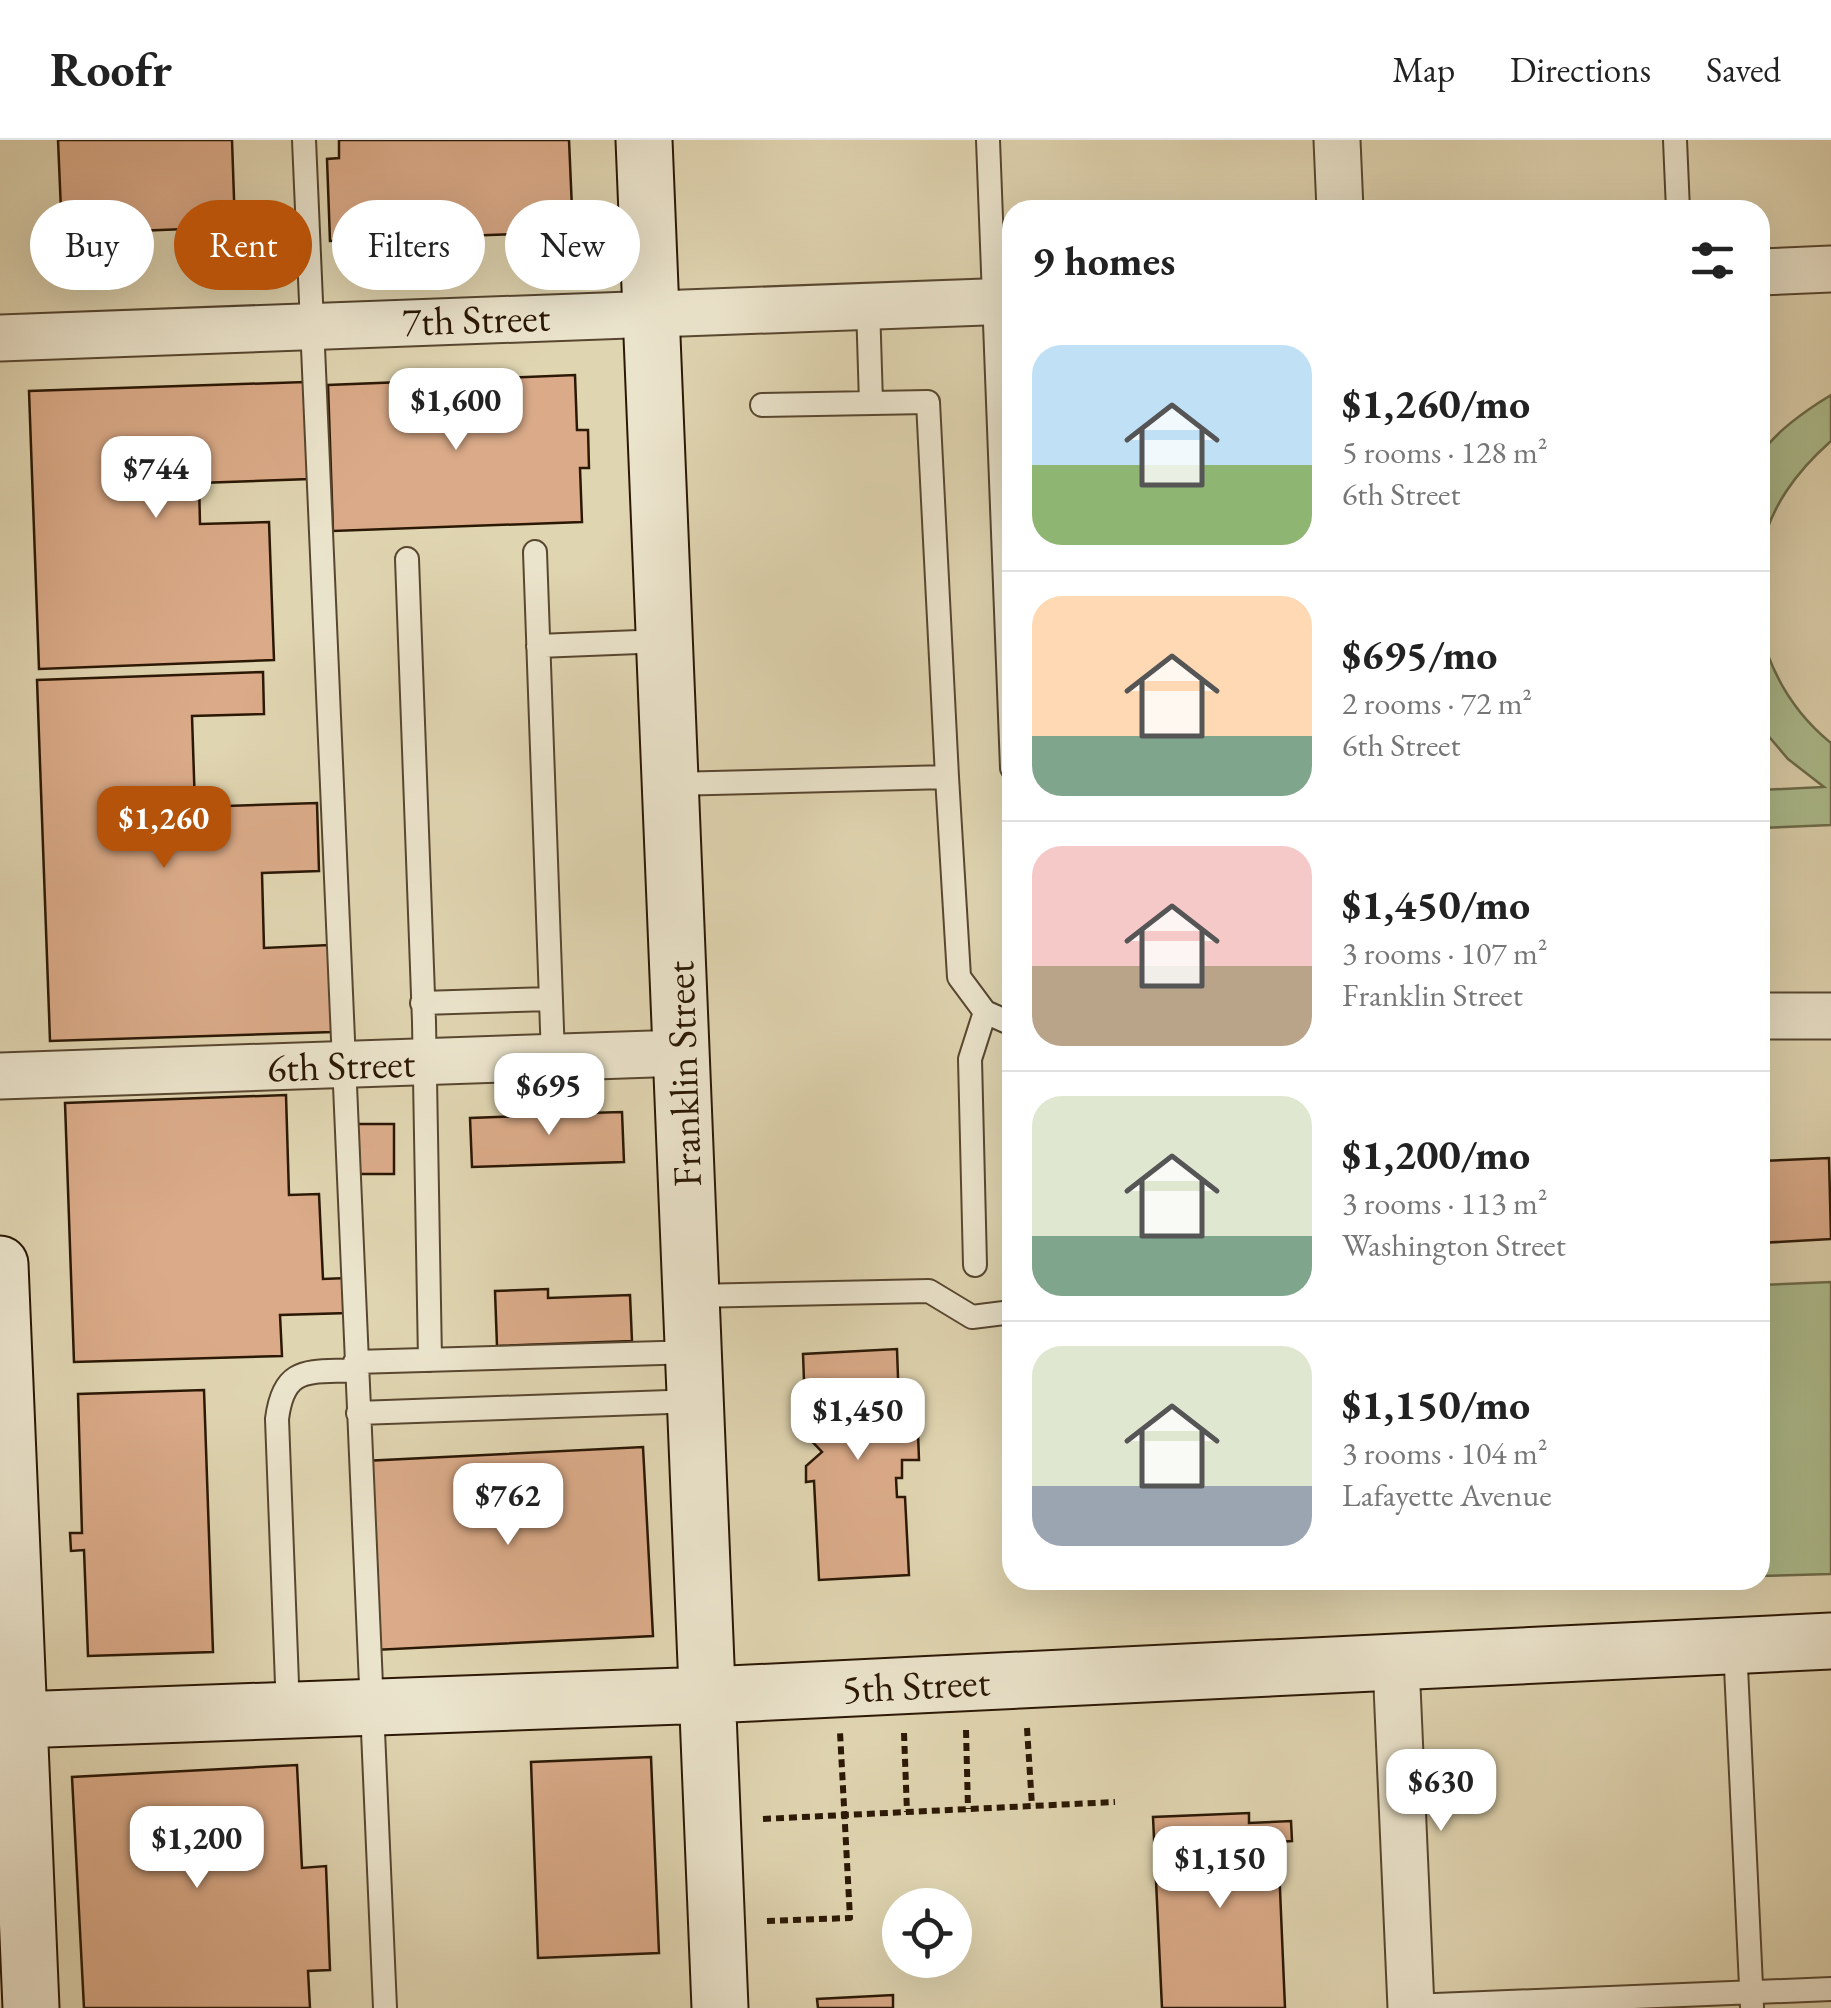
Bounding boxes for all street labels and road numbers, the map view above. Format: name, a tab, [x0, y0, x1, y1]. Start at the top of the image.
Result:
street label: 7th Street	[401, 290, 551, 348]
street label: Franklin Street	[653, 960, 713, 1188]
street label: 6th Street	[266, 1036, 416, 1094]
street label: 5th Street	[841, 1655, 992, 1715]

